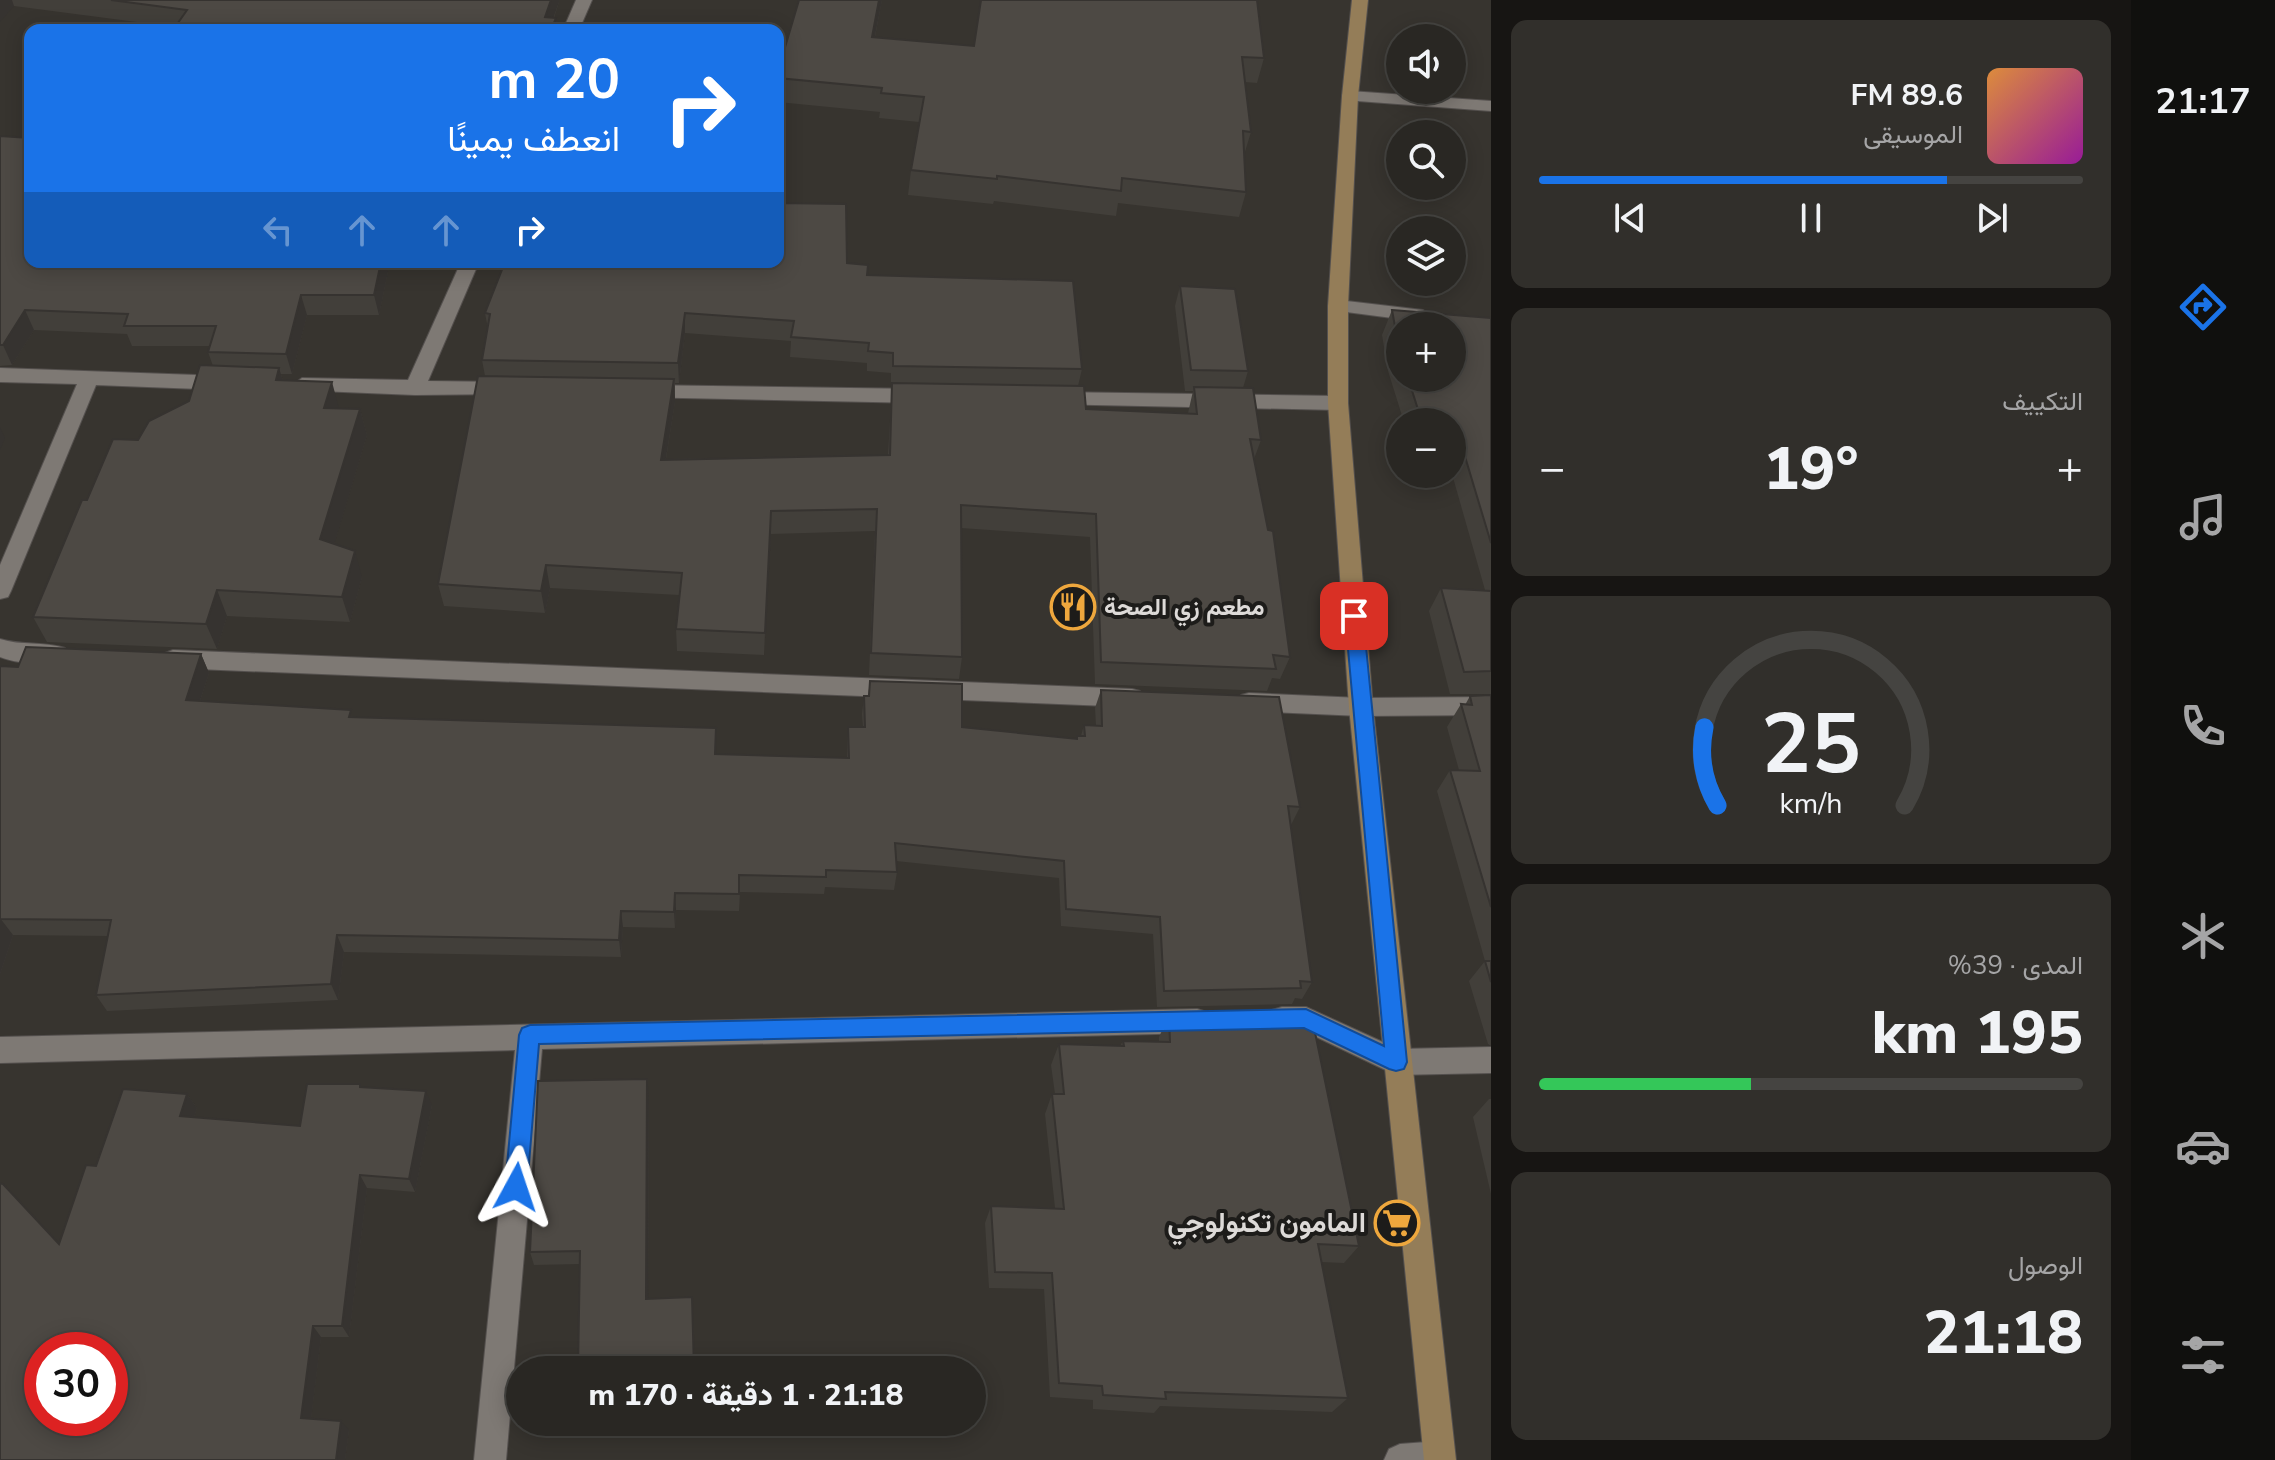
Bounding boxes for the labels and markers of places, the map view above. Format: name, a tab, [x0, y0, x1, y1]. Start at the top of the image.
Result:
pin	[1320, 582, 1388, 650]
restaurant icon: مطعم زي الصحة	[1049, 583, 1097, 631]
place label: مطعم زي الصحة	[1104, 591, 1265, 627]
supermarket icon: المامون تكنولوجي	[1373, 1199, 1421, 1247]
place label: المامون تكنولوجي	[1167, 1204, 1366, 1246]

